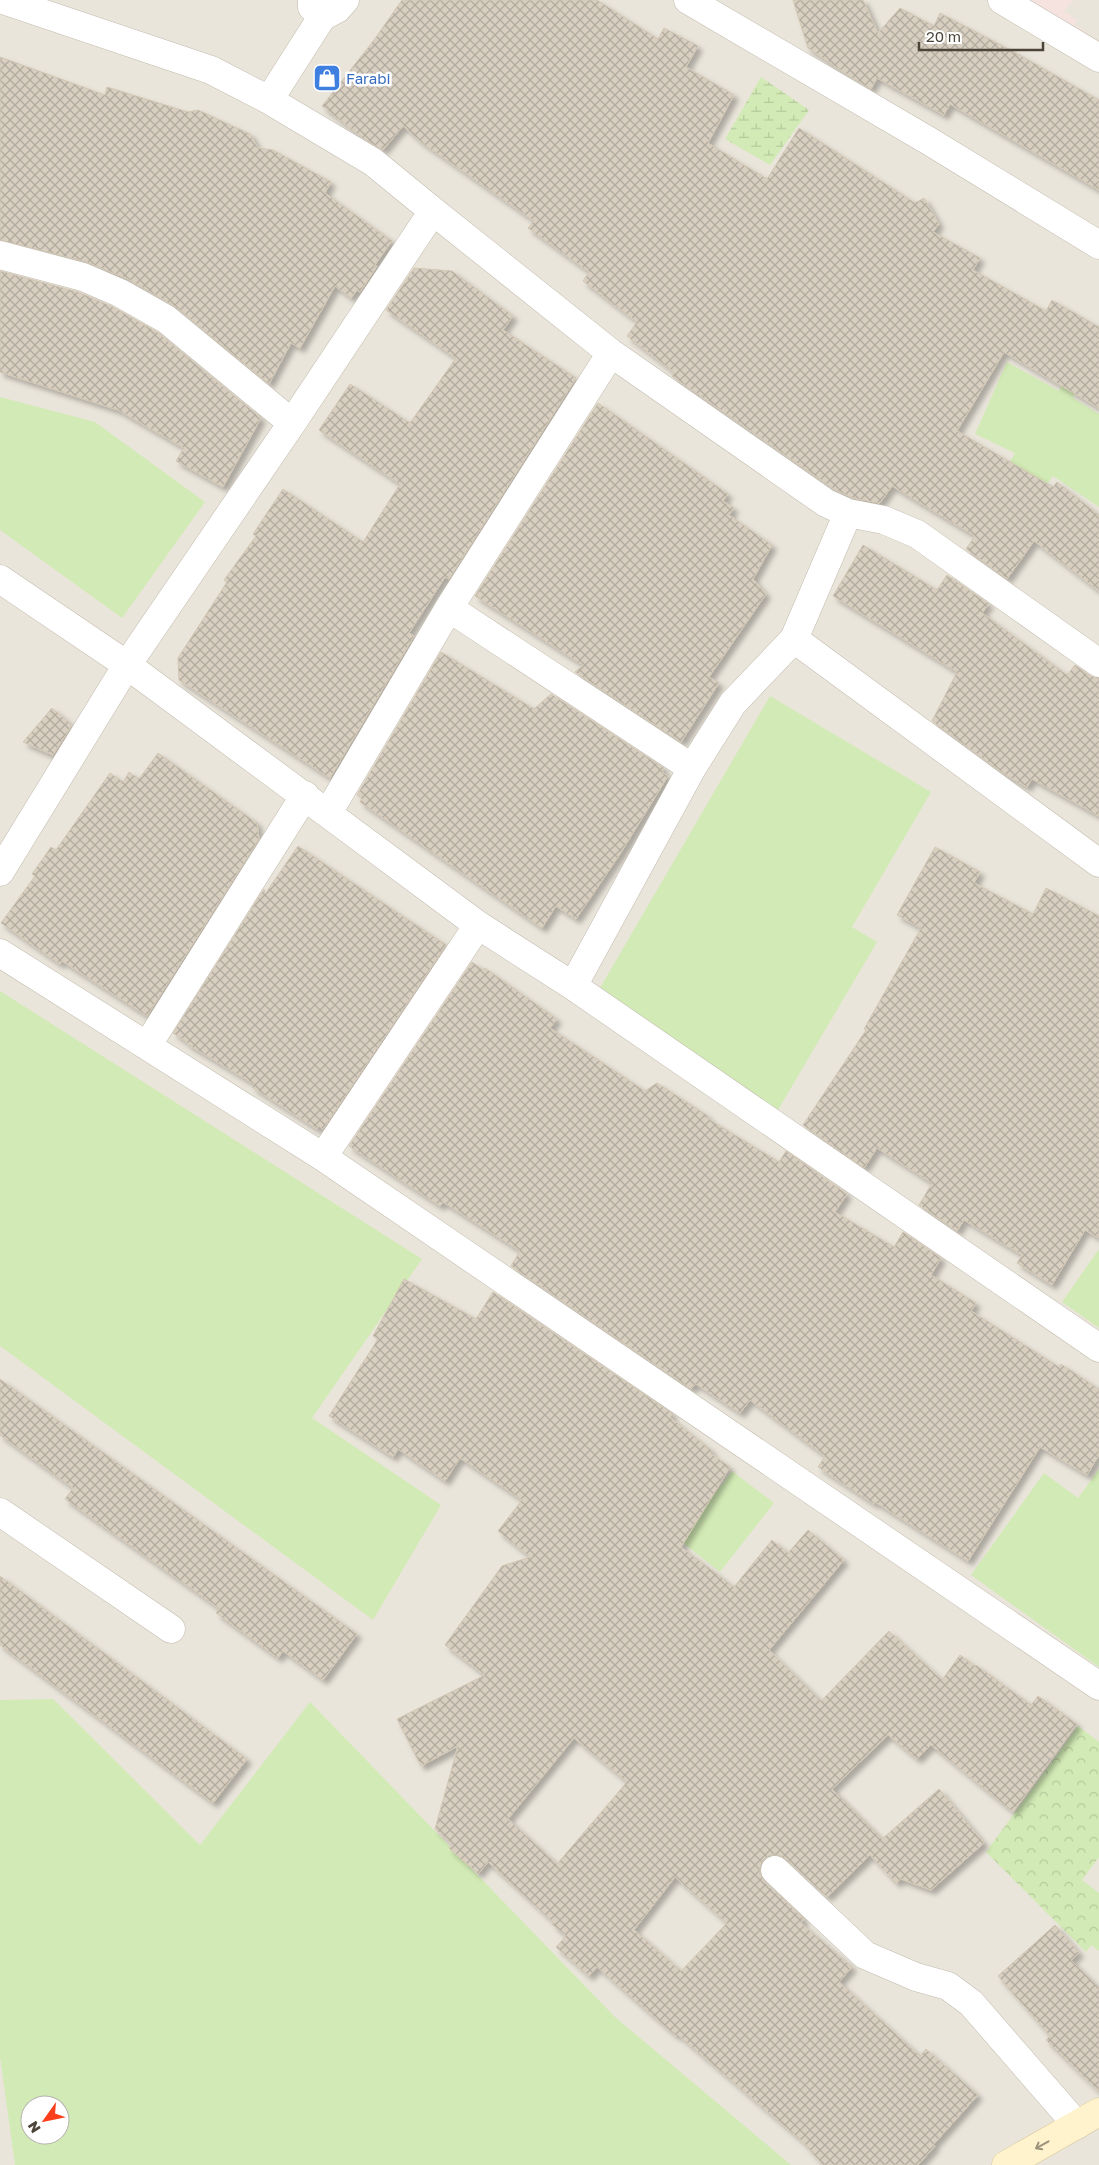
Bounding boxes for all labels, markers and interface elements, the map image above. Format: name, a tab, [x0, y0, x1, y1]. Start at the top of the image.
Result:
scale bar	[919, 20, 1043, 52]
text: 20 m	[926, 27, 961, 45]
shop icon: Farabi	[312, 63, 342, 93]
place label: Farabi	[346, 69, 391, 87]
north arrow	[20, 2095, 70, 2145]
text: N	[24, 2118, 44, 2136]
one-way arrow	[1034, 2140, 1049, 2150]

